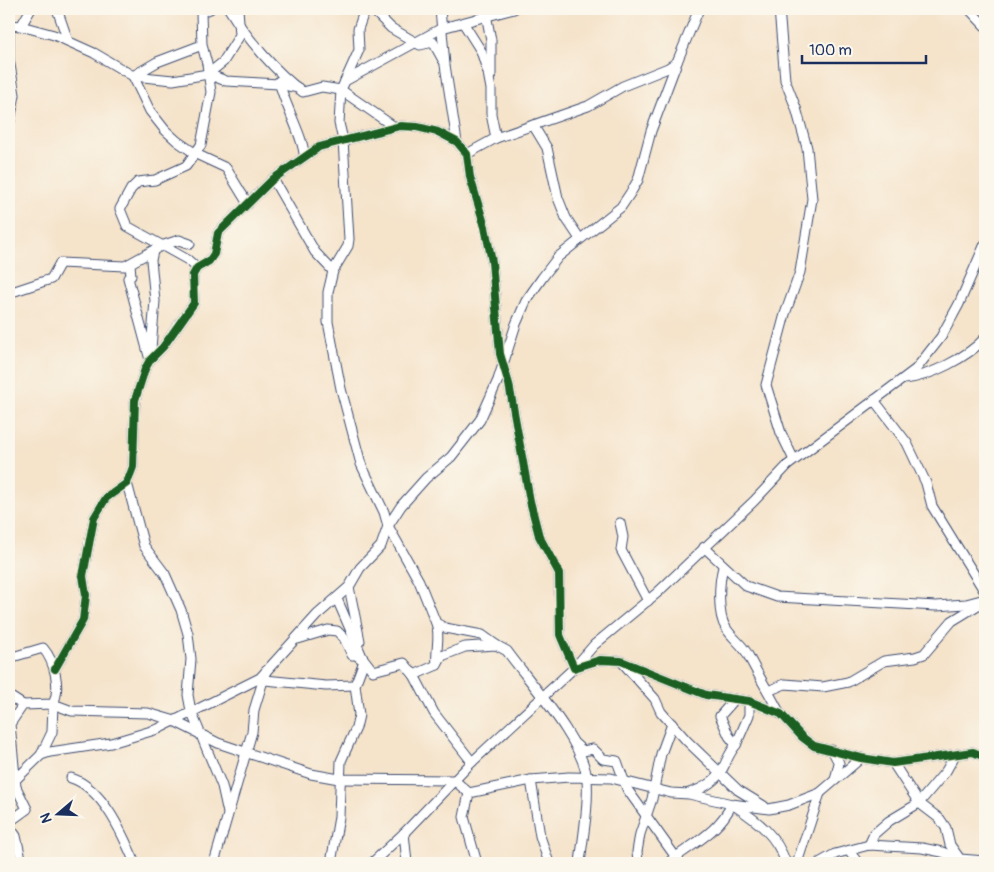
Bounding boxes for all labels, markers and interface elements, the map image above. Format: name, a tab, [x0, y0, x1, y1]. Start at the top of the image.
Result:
scale bar	[802, 32, 925, 64]
text: 100 m	[809, 41, 852, 60]
north arrow	[32, 790, 82, 840]
text: N	[37, 811, 56, 825]

